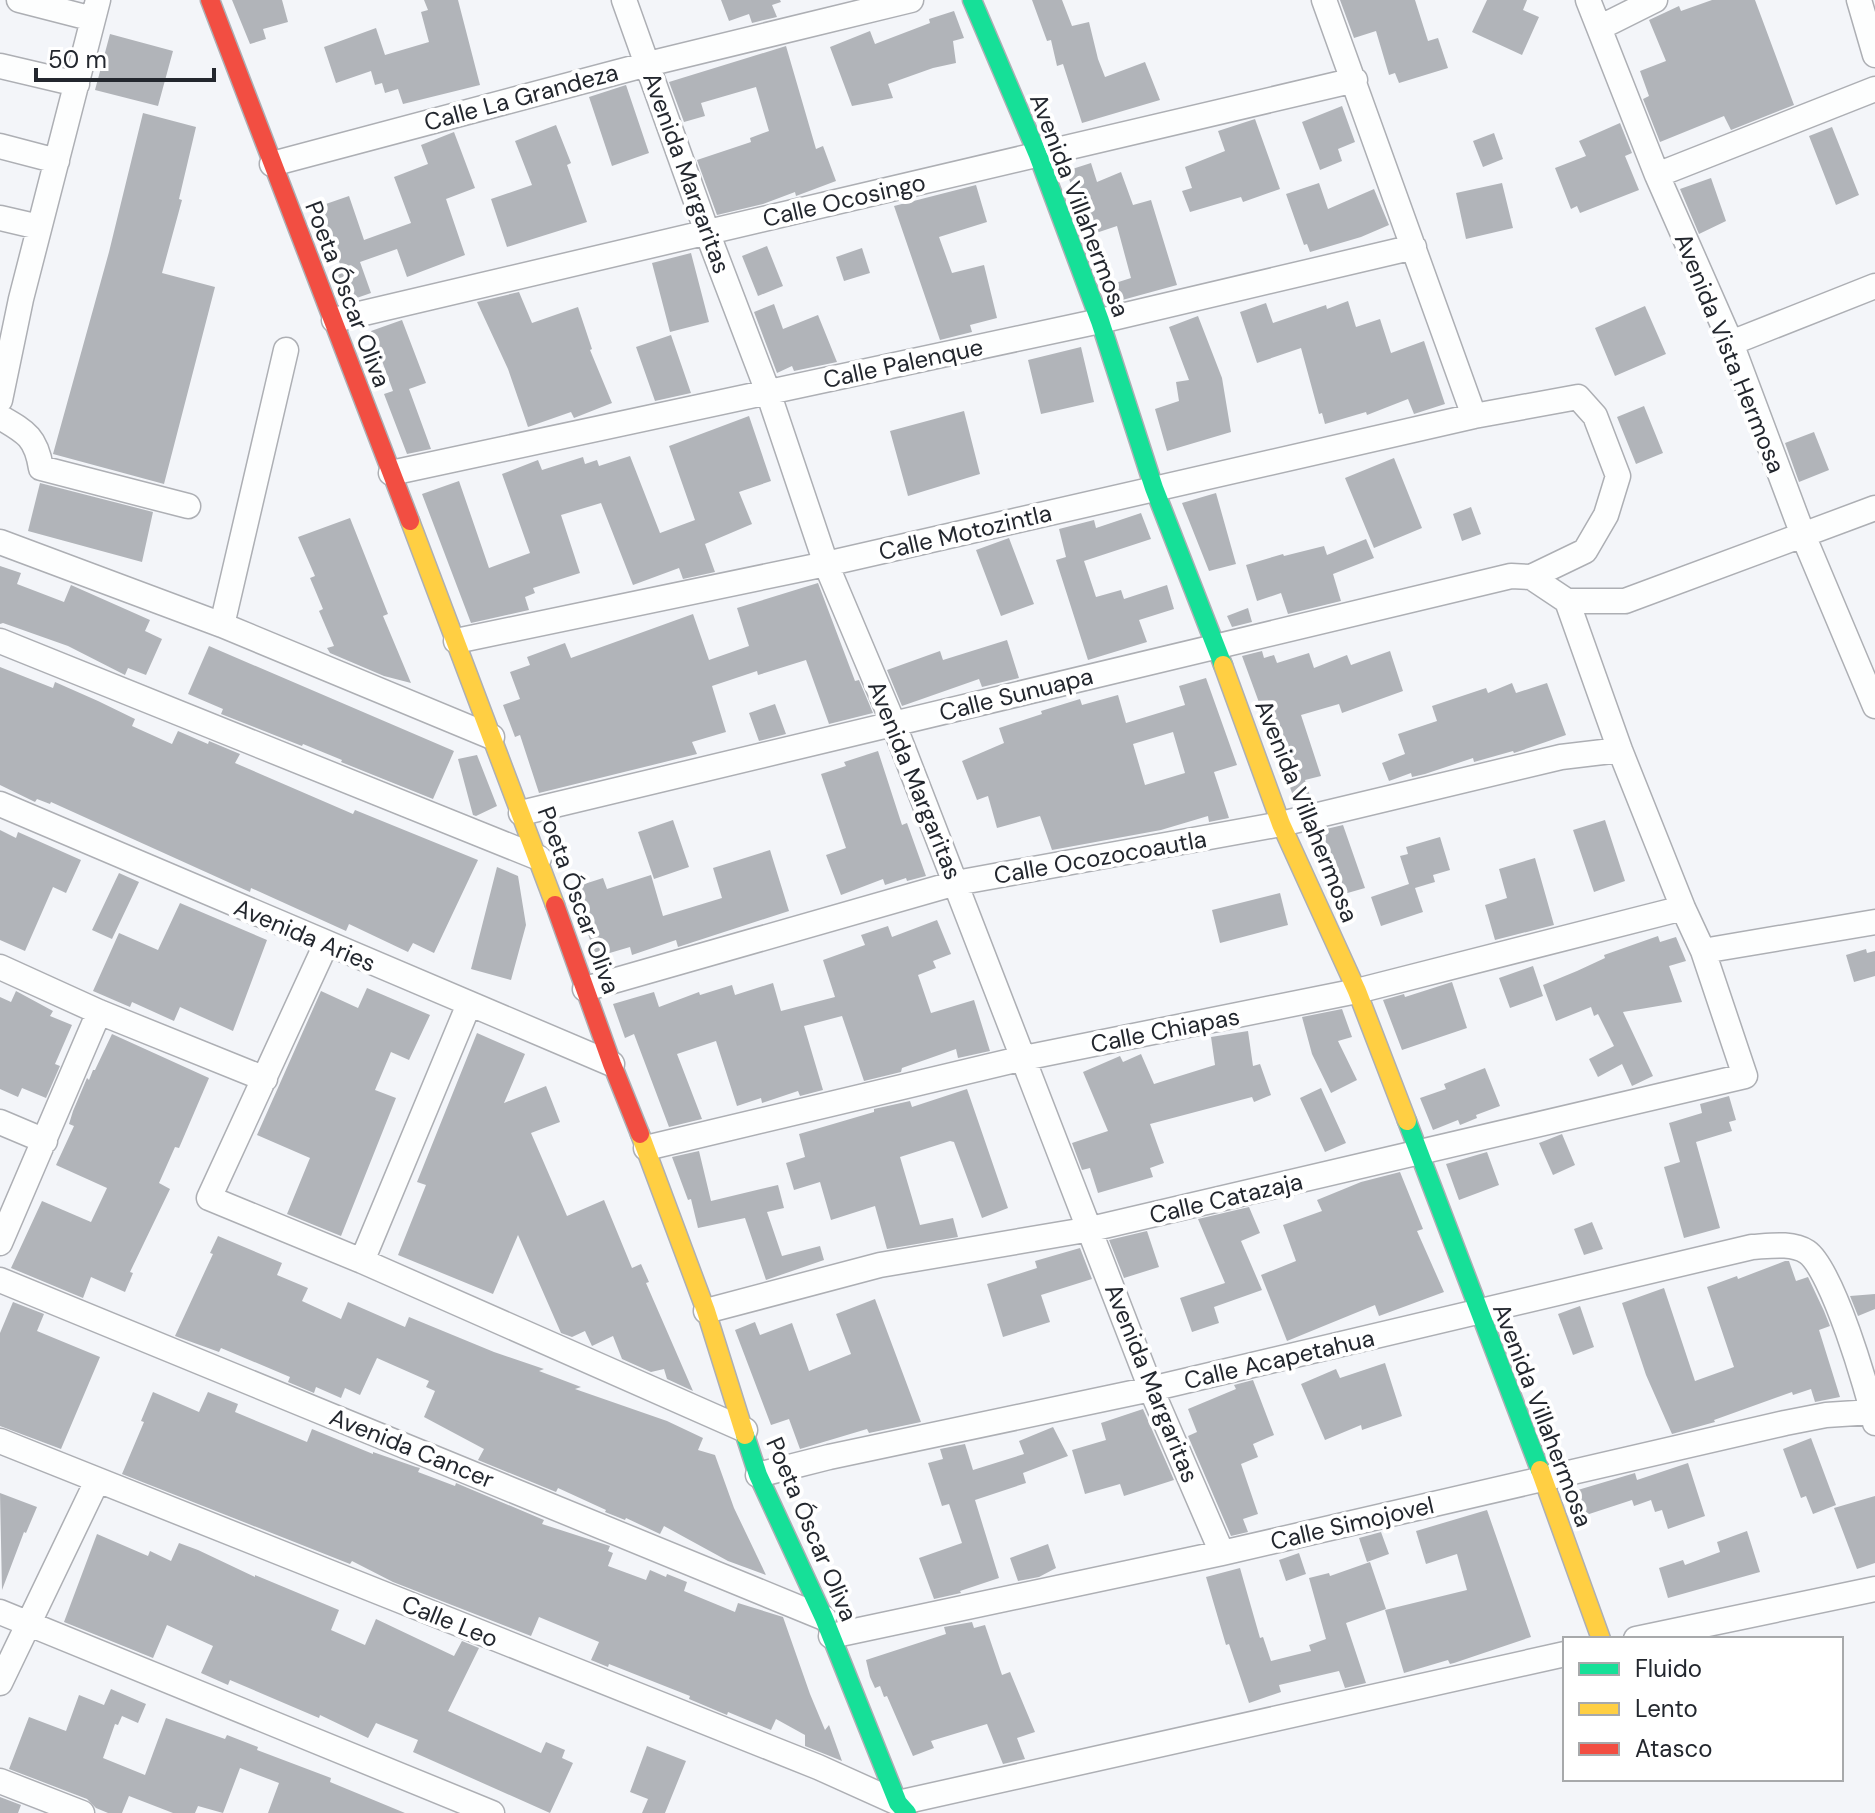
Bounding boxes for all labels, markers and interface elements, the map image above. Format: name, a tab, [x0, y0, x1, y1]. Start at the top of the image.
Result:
scale bar	[36, 32, 214, 82]
text: 50 m	[48, 44, 107, 75]
street label: Calle La Grandeza	[421, 56, 621, 138]
street label: Avenida Margaritas	[636, 68, 738, 278]
street label: Avenida Villahermosa	[1023, 89, 1137, 321]
street label: Calle Ocosingo	[760, 166, 928, 234]
street label: Poeta Óscar Oliva	[298, 196, 398, 392]
street label: Avenida Vista Hermosa	[1668, 228, 1792, 478]
street label: Calle Palenque	[820, 331, 986, 395]
street label: Calle Motozintla	[875, 497, 1055, 567]
street label: Calle Sunuapa	[936, 660, 1096, 728]
street label: Avenida Margaritas	[861, 676, 969, 884]
street label: Avenida Villahermosa	[1248, 695, 1366, 927]
street label: Poeta Óscar Oliva	[531, 802, 627, 998]
street label: Calle Ocozocoautla	[991, 823, 1209, 891]
street label: Avenida Aries	[230, 891, 380, 979]
street label: Calle Chiapas	[1088, 1000, 1242, 1060]
street label: Calle Catazaja	[1146, 1165, 1306, 1231]
street label: Avenida Margaritas	[1098, 1279, 1206, 1487]
street label: Avenida Villahermosa	[1486, 1299, 1600, 1531]
street label: Calle Acapetahua	[1181, 1322, 1377, 1396]
street label: Avenida Cancer	[325, 1401, 499, 1495]
street label: Poeta Óscar Oliva	[759, 1432, 865, 1626]
street label: Calle Simojovel	[1267, 1489, 1437, 1557]
street label: Calle Leo	[397, 1588, 503, 1654]
legend	[1563, 1637, 1843, 1781]
text: Fluido	[1635, 1653, 1702, 1684]
text: Lento	[1635, 1693, 1698, 1724]
text: Atasco	[1635, 1733, 1712, 1764]

